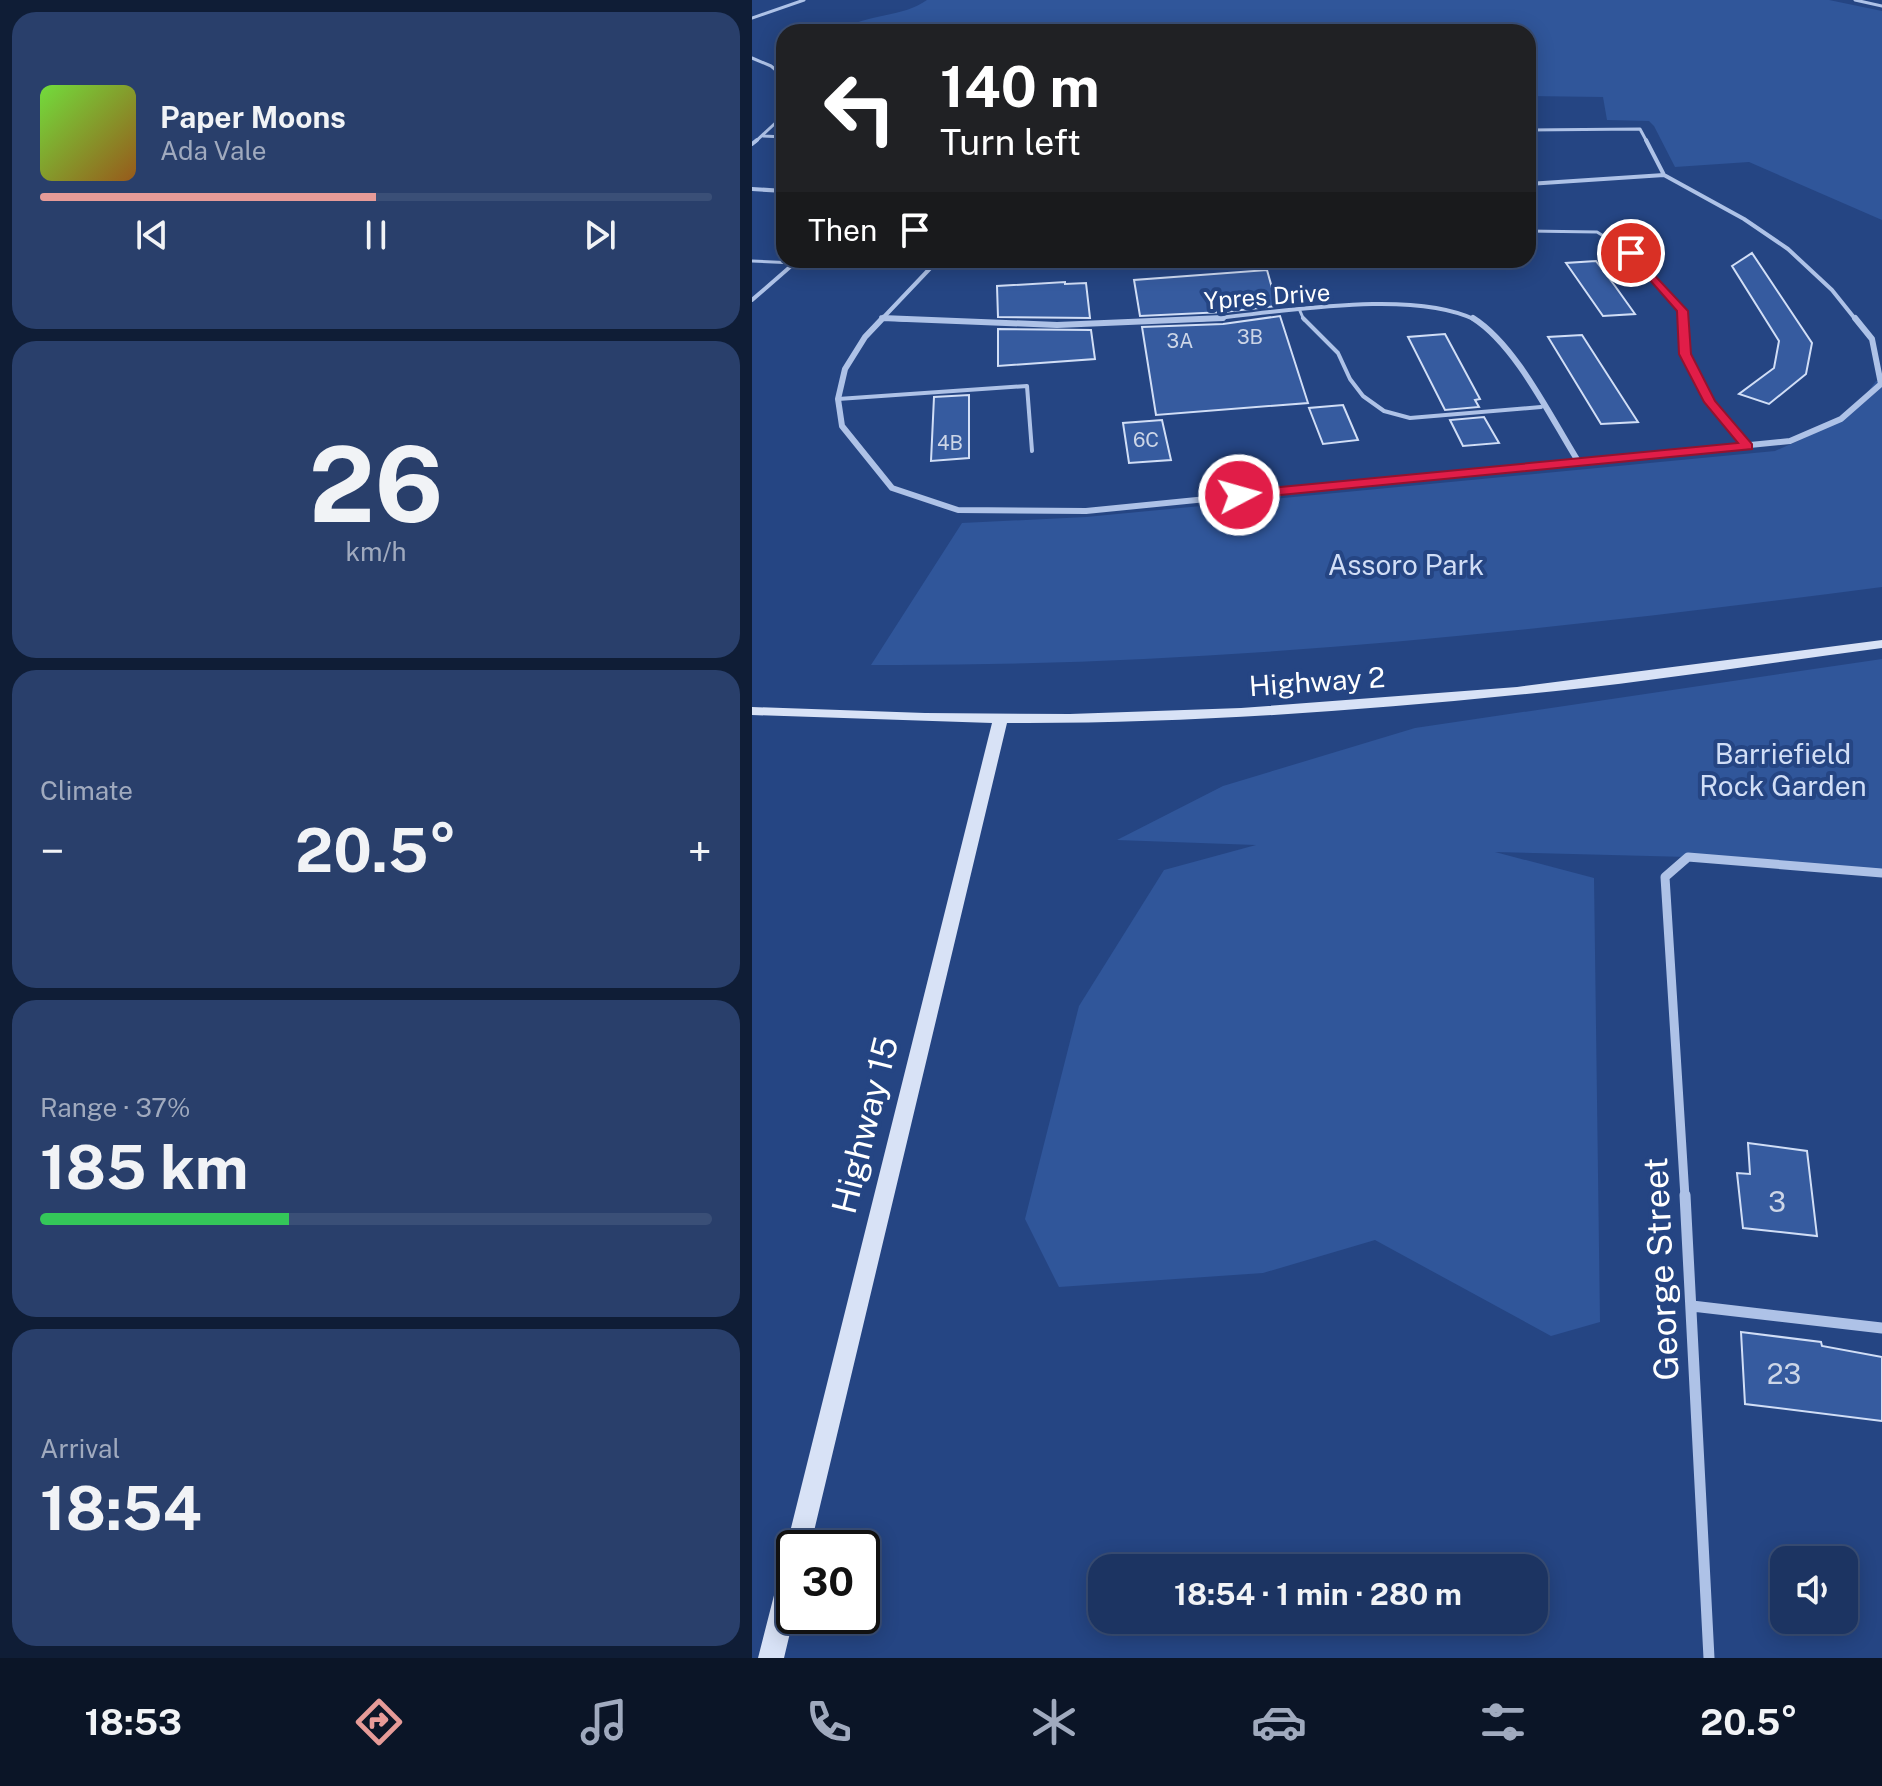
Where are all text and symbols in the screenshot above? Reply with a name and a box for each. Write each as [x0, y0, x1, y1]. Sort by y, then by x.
text: 140 m [940, 54, 1100, 120]
icon: left [808, 56, 912, 160]
text: Paper Moons [160, 99, 346, 135]
text: Turn left [940, 121, 1081, 163]
text: Ada Vale [160, 135, 266, 166]
icon: arrive [893, 208, 937, 252]
text: Then [808, 212, 877, 248]
icon: previous [130, 213, 174, 257]
icon: pause [354, 213, 398, 257]
icon: next [578, 213, 622, 257]
pin [1597, 219, 1665, 287]
icon: arrive [1609, 231, 1653, 275]
street label: Ypres Drive [1203, 278, 1331, 314]
house number: 3B [1237, 325, 1263, 349]
house number: 3A [1167, 329, 1193, 353]
text: 26 [309, 423, 443, 545]
house number: 6C [1133, 428, 1159, 452]
house number: 4B [937, 431, 963, 455]
position arrow [1197, 453, 1281, 537]
text: km/h [345, 536, 407, 567]
park label: Assoro Park [1328, 548, 1484, 581]
street label: Highway 2 [1248, 660, 1386, 702]
park label: Barriefield Rock Garden [1699, 737, 1867, 802]
text: Climate [40, 775, 133, 806]
text: 20.5° [295, 815, 457, 886]
text: − [40, 825, 64, 877]
text: + [688, 825, 712, 877]
street label: Highway 15 [824, 1032, 906, 1218]
text: Range · 37% [40, 1092, 190, 1123]
text: 185 km [40, 1132, 248, 1203]
street label: George Street [1635, 1156, 1687, 1382]
house number: 3 [1768, 1185, 1786, 1218]
house number: 23 [1767, 1357, 1801, 1390]
text: Arrival [40, 1433, 120, 1464]
text: 18:54 [40, 1473, 202, 1544]
speed limit sign: 30 [776, 1530, 880, 1634]
map controls [1770, 1546, 1858, 1634]
button: sound [1770, 1546, 1858, 1634]
text: 18:54 · 1 min · 280 m [1174, 1576, 1462, 1612]
icon: directions [351, 1694, 407, 1750]
icon: music [576, 1694, 632, 1750]
icon: phone [801, 1694, 857, 1750]
icon: climate [1026, 1694, 1082, 1750]
icon: car [1251, 1694, 1307, 1750]
icon: filters [1475, 1694, 1531, 1750]
text: 18:53 [84, 1701, 182, 1743]
text: 20.5° [1700, 1701, 1797, 1743]

